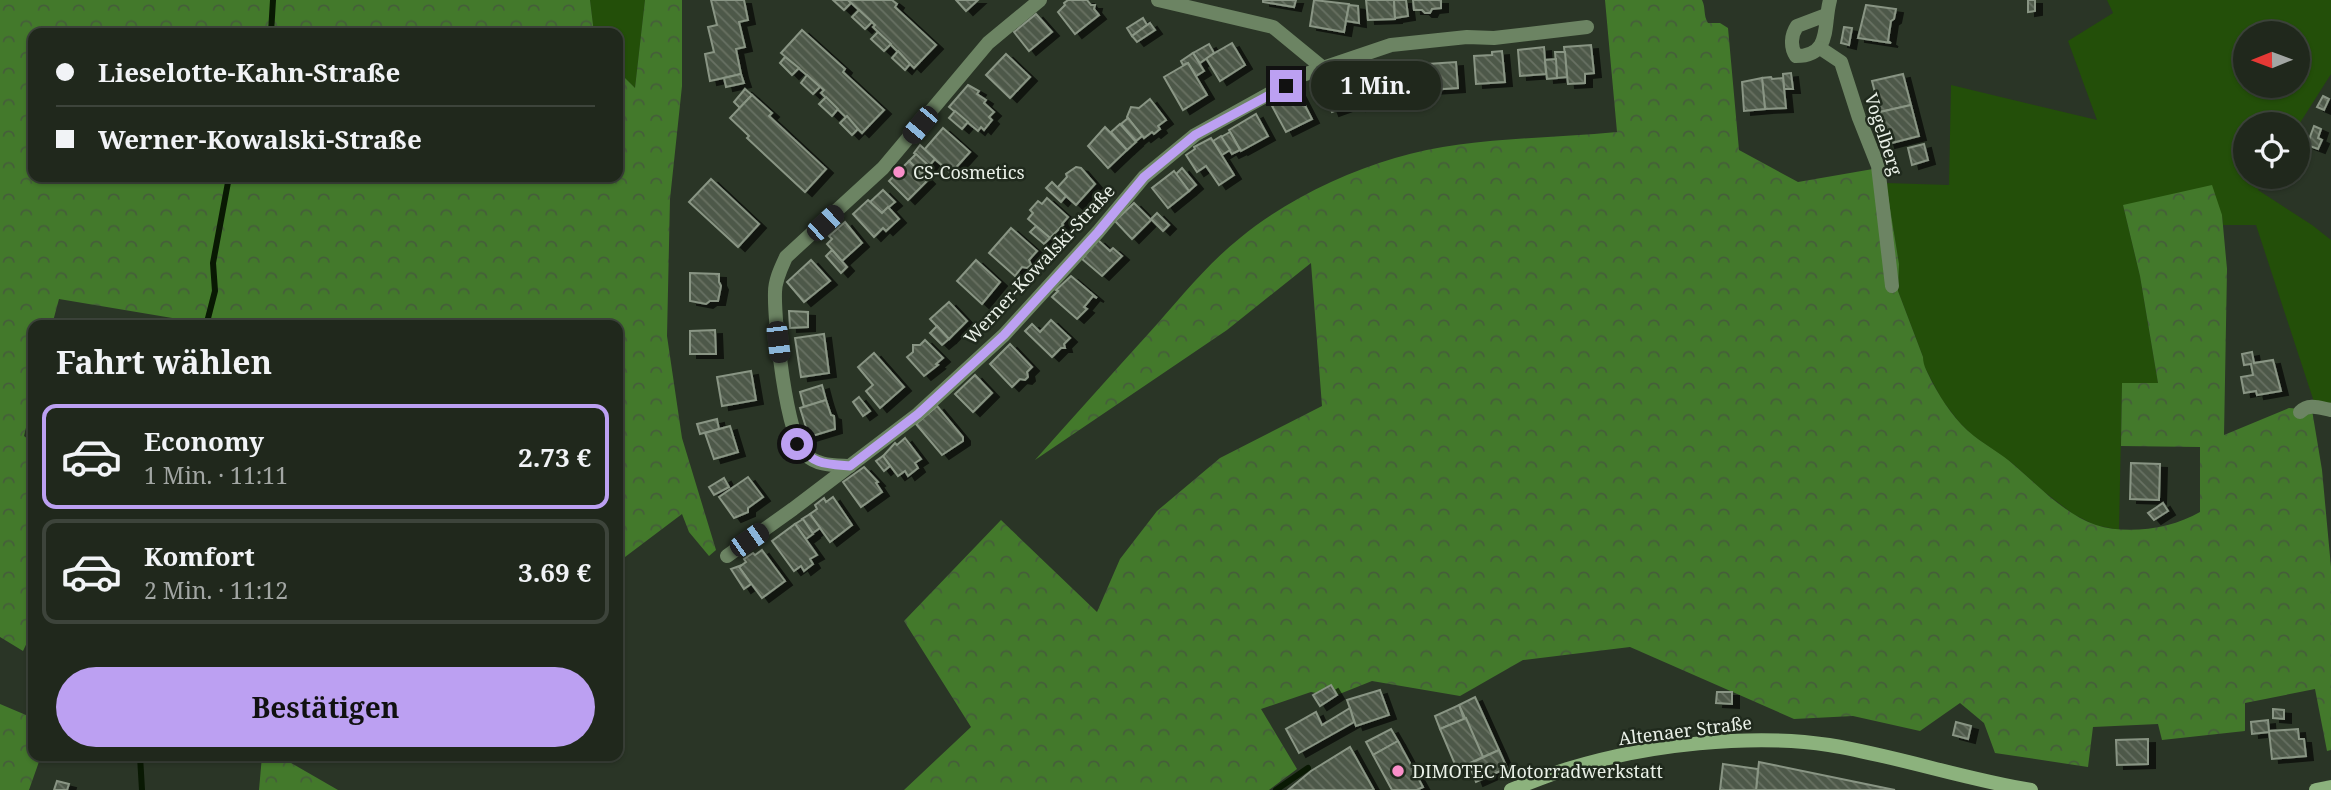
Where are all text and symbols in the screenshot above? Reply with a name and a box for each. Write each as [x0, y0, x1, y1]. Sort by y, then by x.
north arrow [2233, 21, 2310, 98]
map controls [2233, 21, 2310, 189]
text: Lieselotte-Kahn-Straße [98, 54, 400, 90]
callout: 1 Min. [1310, 62, 1440, 110]
text: 1 Min. [1340, 69, 1412, 101]
route end [1270, 70, 1302, 102]
street label: Vogelberg [1859, 90, 1909, 179]
car [899, 102, 942, 148]
button: locate [2233, 112, 2310, 189]
text: Werner-Kowalski-Straße [98, 121, 422, 157]
place label: CS-Cosmetics [913, 160, 1025, 184]
marker: CS-Cosmetics [891, 164, 907, 180]
street label: Werner-Kowalski-Straße [958, 179, 1120, 349]
car [803, 201, 848, 245]
car [766, 320, 791, 364]
text: Fahrt wählen [56, 340, 272, 383]
text: Economy [144, 423, 264, 459]
icon: car [60, 425, 123, 488]
route start [781, 428, 813, 460]
text: 2.73 € [518, 439, 591, 475]
text: 1 Min. · 11:11 [144, 459, 288, 491]
car [726, 519, 773, 561]
text: Komfort [144, 538, 255, 574]
icon: car [60, 540, 123, 603]
text: 3.69 € [518, 554, 591, 590]
text: 2 Min. · 11:12 [144, 574, 288, 606]
button: Bestätigen [56, 667, 595, 747]
street label: Altenaer Straße [1617, 710, 1753, 750]
place label: DIMOTEC Motorradwerkstatt [1412, 759, 1663, 783]
marker: DIMOTEC Motorradwerkstatt [1390, 763, 1406, 779]

